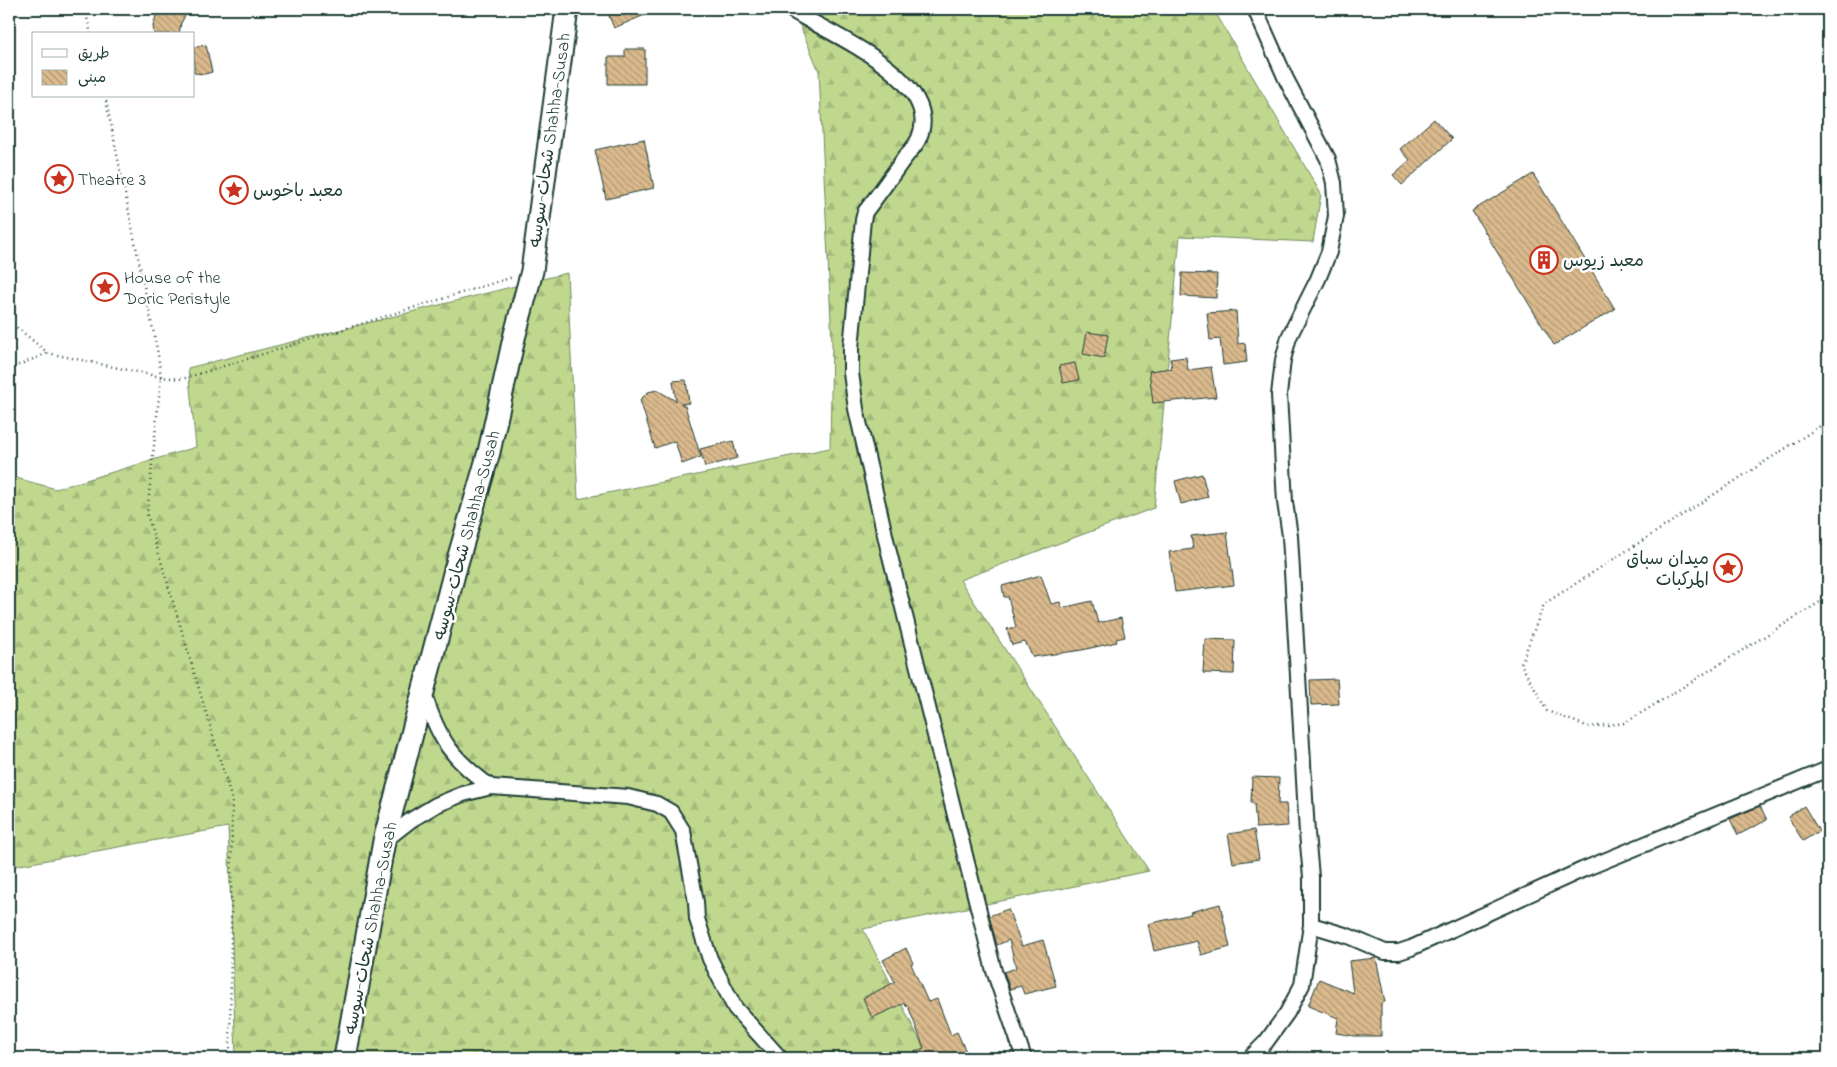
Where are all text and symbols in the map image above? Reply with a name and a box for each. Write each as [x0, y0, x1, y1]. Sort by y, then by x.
street label: شحات-سوسه Shahha-Susah [523, 31, 579, 249]
legend [32, 32, 195, 98]
text: طريق [78, 43, 110, 65]
text: مبنى [78, 67, 106, 89]
place icon: Theatre 3 [44, 164, 74, 194]
place label: Theatre 3 [78, 168, 146, 194]
place icon: معبد باخوس [219, 175, 249, 205]
place label: معبد باخوس [253, 179, 343, 205]
building icon: معبد زيوس [1529, 245, 1559, 275]
place label: معبد زيوس [1563, 249, 1644, 275]
place label: House of the Doric Peristyle [123, 266, 231, 313]
place icon: House of the Doric Peristyle [90, 272, 120, 302]
street label: شحات-سوسه Shahha-Susah [427, 428, 508, 643]
place label: ميدان سباق المركبات [1626, 547, 1709, 594]
place icon: ميدان سباق المركبات [1713, 553, 1743, 583]
street label: شحات-سوسه Shahha-Susah [339, 820, 405, 1037]

